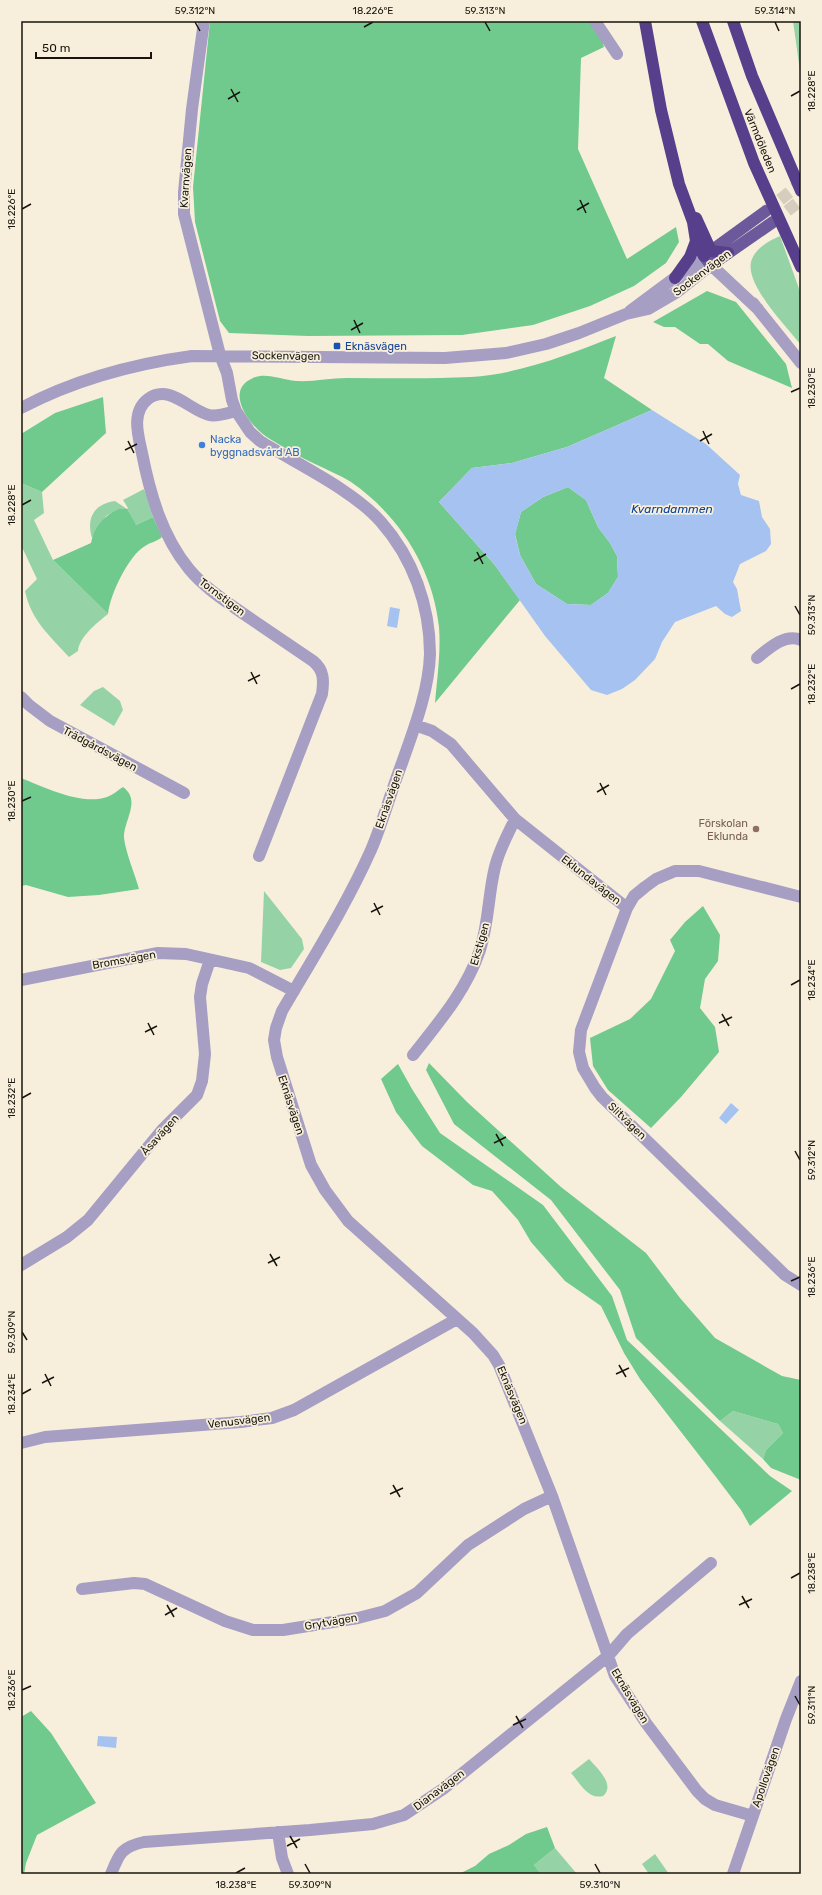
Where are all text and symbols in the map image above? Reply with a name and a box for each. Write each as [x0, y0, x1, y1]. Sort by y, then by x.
text: 59.312°N [175, 5, 215, 17]
text: 18.226°E [353, 5, 393, 17]
text: 59.313°N [465, 5, 505, 17]
text: 59.314°N [755, 5, 795, 17]
scale bar [36, 34, 151, 60]
text: 50 m [42, 41, 70, 55]
text: 18.228°E [806, 70, 818, 112]
street label: Värmdöleden [741, 107, 779, 175]
street label: Kvarnvägen [177, 148, 195, 208]
text: 18.226°E [6, 189, 18, 229]
street label: Sockenvägen [671, 247, 733, 299]
place label: Eknäsvägen [345, 340, 407, 353]
marker: Eknäsvägen [332, 341, 342, 351]
street label: Sockenvägen [252, 349, 320, 363]
text: 18.230°E [806, 367, 818, 409]
place label: Nacka byggnadsvård AB [210, 433, 300, 459]
marker: Nacka byggnadsvård AB [197, 440, 207, 450]
text: 18.228°E [6, 484, 18, 526]
water label: Kvarndammen [631, 502, 713, 516]
street label: Tornstigen [196, 575, 248, 619]
text: 59.313°N [806, 595, 818, 635]
text: 18.232°E [806, 664, 818, 704]
street label: Trädgårdsvägen [61, 724, 139, 774]
street label: Eknäsvägen [373, 768, 405, 830]
text: 18.230°E [6, 780, 18, 822]
place label: Förskolan Eklunda [698, 817, 748, 843]
marker: Förskolan Eklunda [751, 824, 761, 834]
street label: Eklundavägen [559, 853, 623, 907]
street label: Ekstigen [468, 921, 492, 967]
street label: Bromsvägen [91, 948, 157, 972]
text: 18.234°E [806, 959, 818, 1001]
street label: Eknäsvägen [275, 1074, 307, 1136]
text: 18.232°E [6, 1078, 18, 1118]
street label: Slitvägen [605, 1100, 649, 1142]
street label: Åsavägen [138, 1112, 182, 1158]
text: 59.312°N [806, 1140, 818, 1180]
text: 18.236°E [806, 1257, 818, 1297]
text: 59.309°N [6, 1311, 18, 1353]
street label: Eknäsvägen [494, 1364, 530, 1426]
text: 18.234°E [6, 1373, 18, 1415]
street label: Venusvägen [207, 1411, 271, 1431]
text: 18.238°E [806, 1552, 818, 1594]
street label: Grytvägen [304, 1611, 358, 1633]
street label: Eknäsvägen [609, 1666, 651, 1726]
text: 18.236°E [6, 1670, 18, 1710]
text: 59.311°N [806, 1685, 818, 1724]
street label: Apollovägen [750, 1745, 782, 1809]
street label: Dianavägen [411, 1767, 467, 1813]
text: 18.238°E [215, 1879, 257, 1891]
text: 59.309°N [289, 1879, 331, 1891]
text: 59.310°N [579, 1879, 621, 1891]

